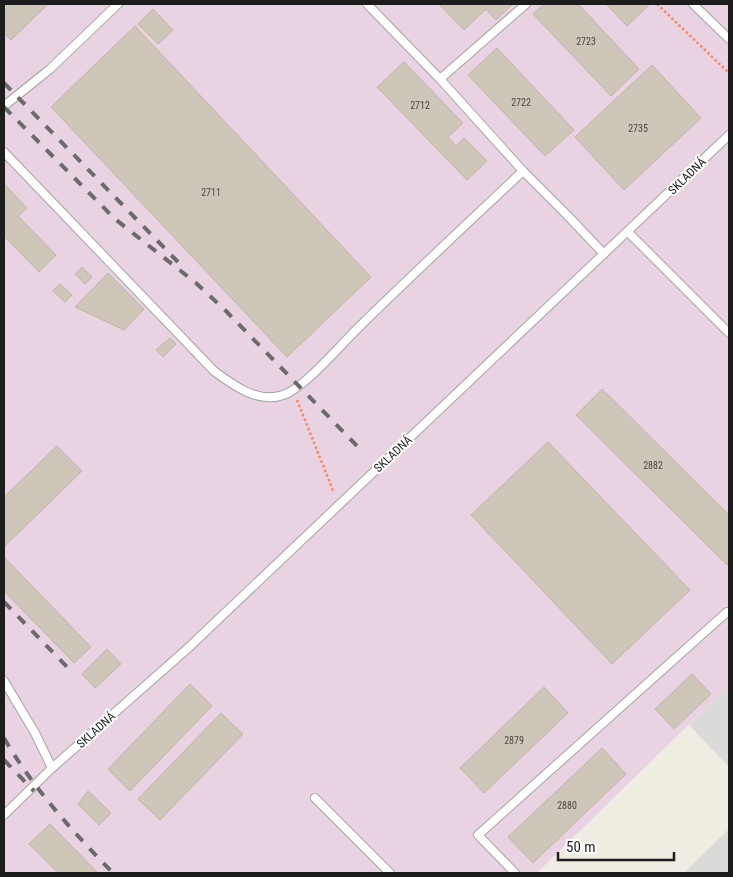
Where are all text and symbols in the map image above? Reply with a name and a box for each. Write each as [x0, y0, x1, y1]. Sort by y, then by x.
house number: 2723 [576, 36, 596, 47]
house number: 2722 [511, 97, 531, 108]
house number: 2712 [410, 100, 430, 111]
house number: 2735 [628, 123, 648, 134]
street label: SKLADNÁ [665, 154, 709, 197]
house number: 2711 [201, 187, 221, 198]
street label: SKLADNÁ [370, 432, 415, 475]
house number: 2882 [643, 460, 663, 471]
street label: SKLADNÁ [73, 708, 118, 751]
house number: 2879 [504, 735, 524, 746]
house number: 2880 [557, 800, 577, 811]
scale bar [558, 830, 674, 862]
text: 50 m [566, 838, 596, 856]

